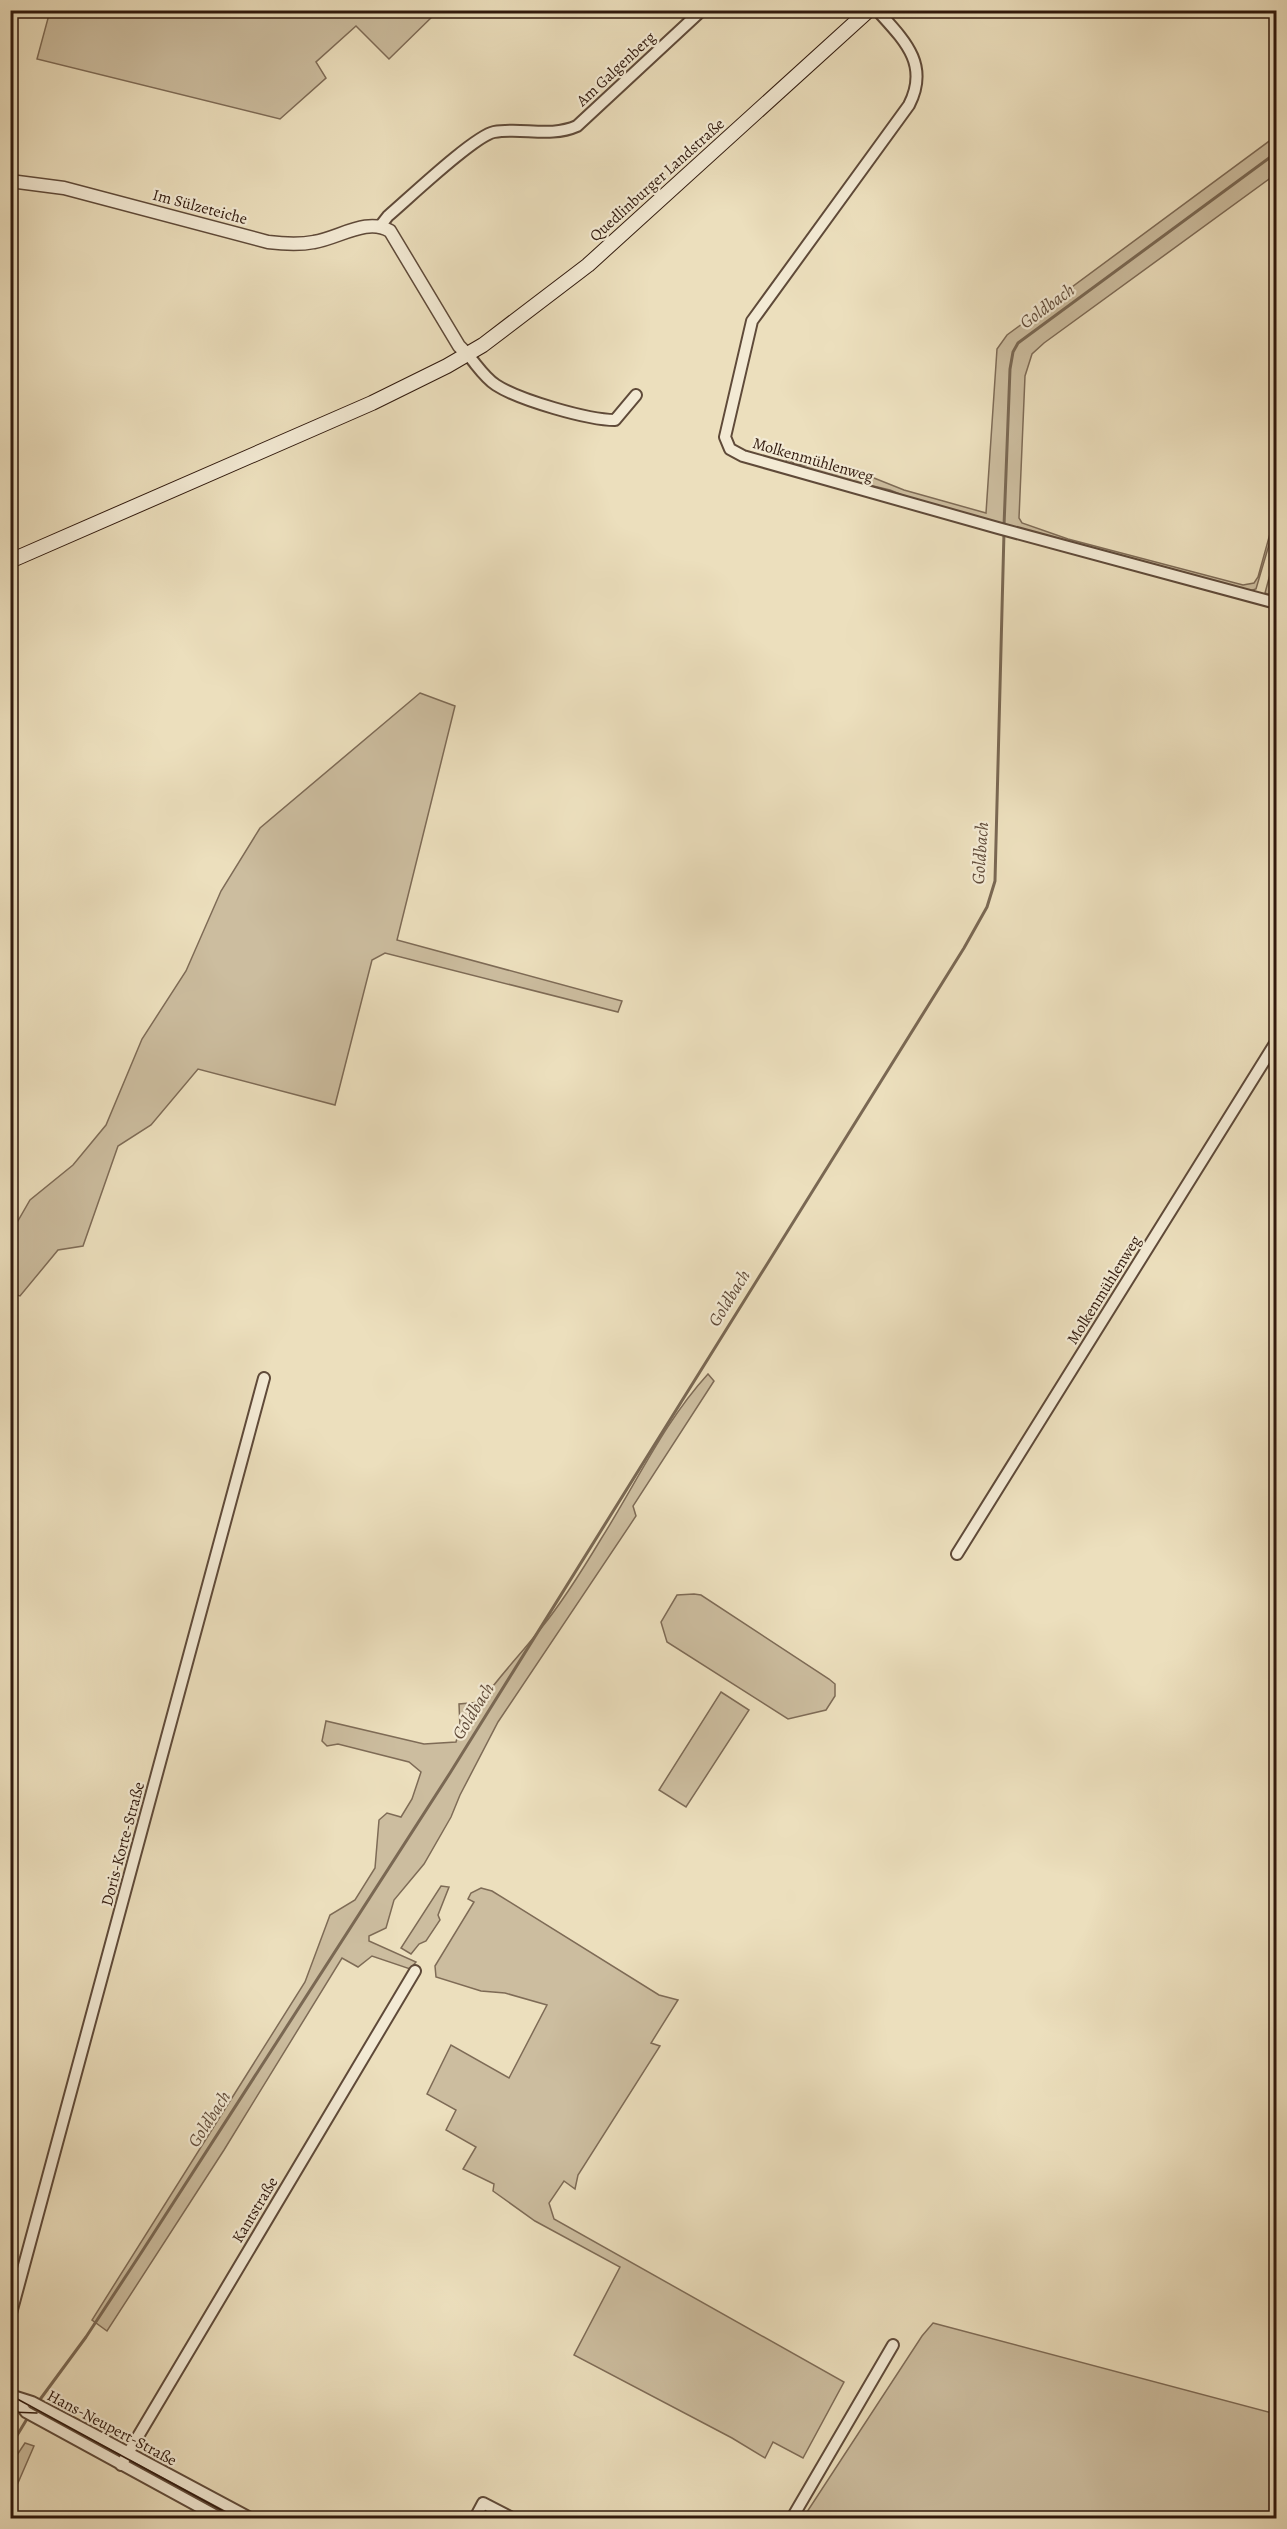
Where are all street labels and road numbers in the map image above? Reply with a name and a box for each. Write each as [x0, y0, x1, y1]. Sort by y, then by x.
street label: Am Galgenberg [571, 27, 660, 112]
street label: Quedlinburger Landstraße [585, 113, 729, 247]
street label: Im Sülzeteiche [150, 184, 250, 230]
street label: Molkenmühlenweg [750, 432, 876, 488]
street label: Molkenmühlenweg [1062, 1231, 1146, 1349]
street label: Doris-Korte-Straße [96, 1779, 150, 1909]
street label: Kantstraße [227, 2173, 283, 2247]
street label: Hans-Neupert-Straße [43, 2385, 181, 2471]

